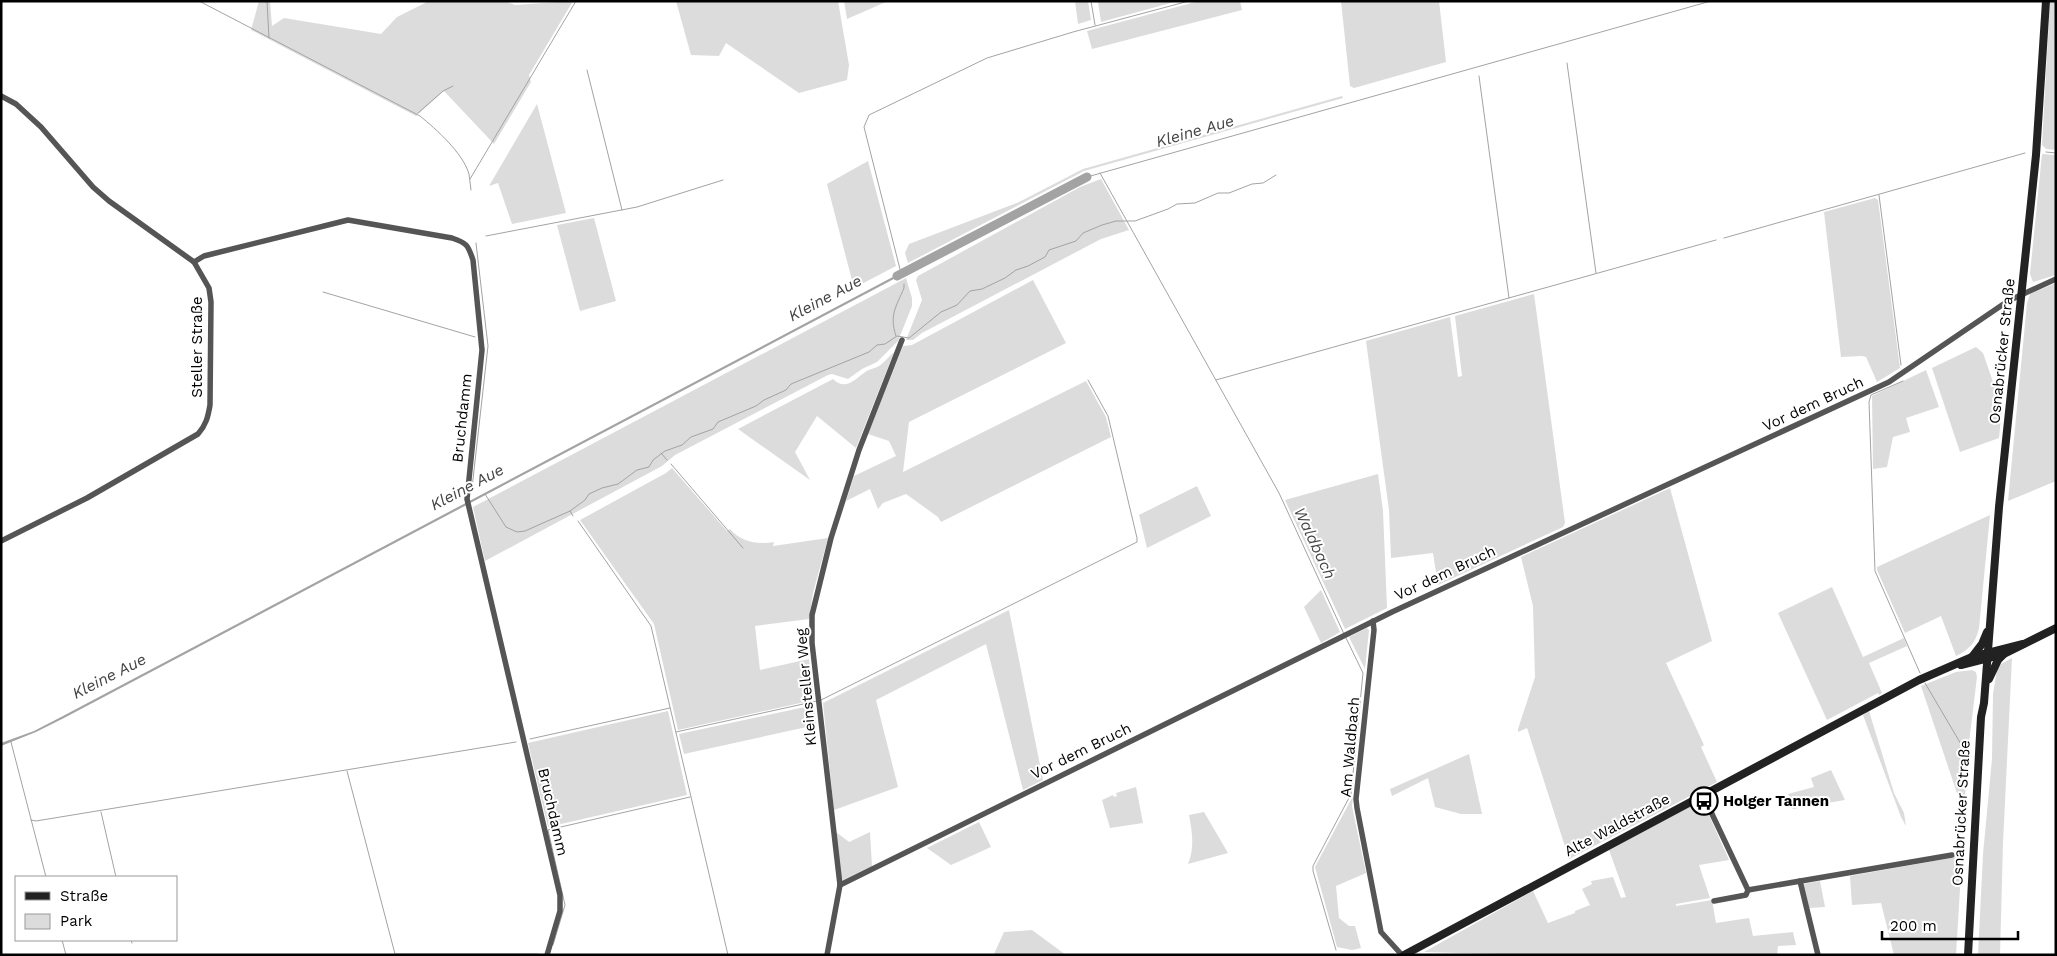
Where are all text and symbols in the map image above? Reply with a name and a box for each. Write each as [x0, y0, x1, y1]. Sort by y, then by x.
water label: Kleine Aue [1154, 111, 1236, 151]
water label: Kleine Aue [785, 271, 865, 325]
street label: Osnabrücker Straße [1985, 277, 2019, 425]
street label: Steller Straße [188, 296, 206, 398]
street label: Bruchdamm [448, 373, 476, 463]
street label: Vor dem Bruch [1760, 373, 1866, 435]
water label: Kleine Aue [427, 460, 507, 514]
water label: Waldbach [1290, 504, 1340, 582]
street label: Vor dem Bruch [1392, 542, 1498, 604]
street label: Kleinsteller Weg [792, 627, 820, 747]
water label: Kleine Aue [69, 649, 149, 703]
street label: Am Waldbach [1337, 696, 1363, 798]
street label: Vor dem Bruch [1028, 719, 1134, 783]
street label: Osnabrücker Straße [1948, 740, 1974, 886]
street label: Bruchdamm [534, 766, 572, 858]
bus stop icon: Holger Tannen [1689, 786, 1719, 816]
street label: Alte Waldstraße [1561, 790, 1673, 860]
place label: Holger Tannen [1723, 792, 1829, 810]
legend [15, 876, 178, 941]
text: Straße [60, 887, 108, 905]
scale bar [1882, 908, 2018, 940]
text: Park [60, 912, 93, 930]
text: 200 m [1890, 917, 1937, 935]

